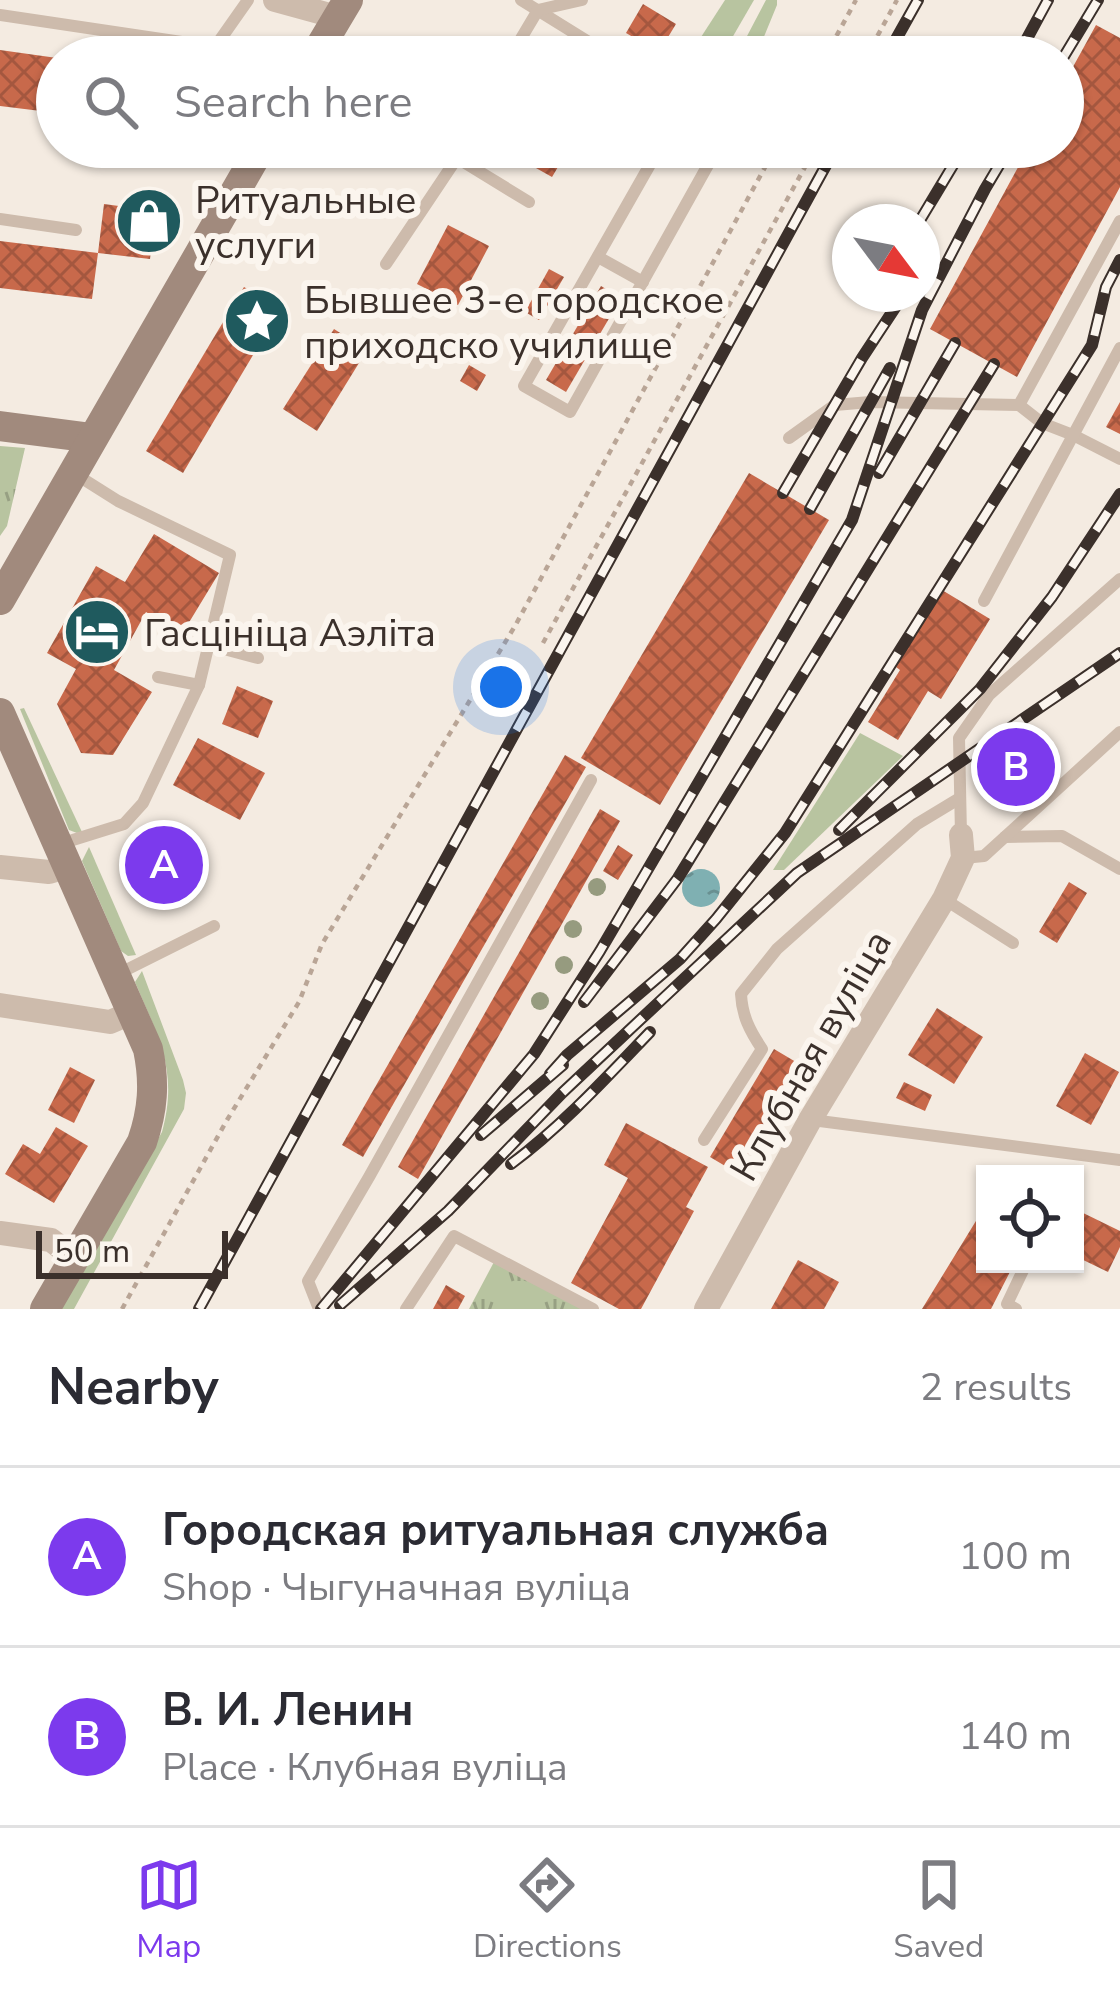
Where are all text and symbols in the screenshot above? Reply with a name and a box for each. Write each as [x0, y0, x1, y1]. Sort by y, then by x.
search box [36, 36, 1084, 168]
icon: search [78, 69, 144, 135]
text: Search here [174, 72, 413, 133]
place label: Ритуальные услуги [195, 174, 416, 272]
shop icon: Ритуальные услуги [114, 186, 184, 256]
north arrow [832, 204, 940, 312]
place label: Бывшее 3-е городское приходско училище [304, 274, 724, 372]
place icon: Бывшее 3-е городское приходско училище [222, 286, 292, 356]
hotel icon: Гасцініца Аэліта [62, 597, 132, 667]
place label: Гасцініца Аэліта [144, 607, 436, 660]
your location [471, 657, 531, 717]
pin: B [977, 722, 1055, 812]
pin: A [125, 820, 203, 910]
street label: Клубная вуліца [718, 921, 905, 1191]
map controls [976, 1165, 1084, 1273]
button: locate [976, 1165, 1084, 1273]
scale bar [36, 1225, 228, 1278]
text: 50 m [54, 1229, 130, 1274]
text: Nearby [48, 1352, 219, 1422]
text: 2 results [920, 1361, 1072, 1414]
text: Городская ритуальная служба [162, 1500, 829, 1561]
text: A [72, 1530, 102, 1583]
text: 100 m [958, 1530, 1072, 1583]
text: Shop · Чыгуначная вуліца [162, 1561, 631, 1614]
text: В. И. Ленин [162, 1680, 414, 1741]
text: B [74, 1710, 100, 1763]
text: 140 m [958, 1710, 1072, 1763]
text: Place · Клубная вуліца [162, 1741, 568, 1794]
tab: Map [136, 1852, 202, 1969]
tab: Directions [473, 1852, 622, 1969]
tab: Saved [893, 1852, 984, 1969]

